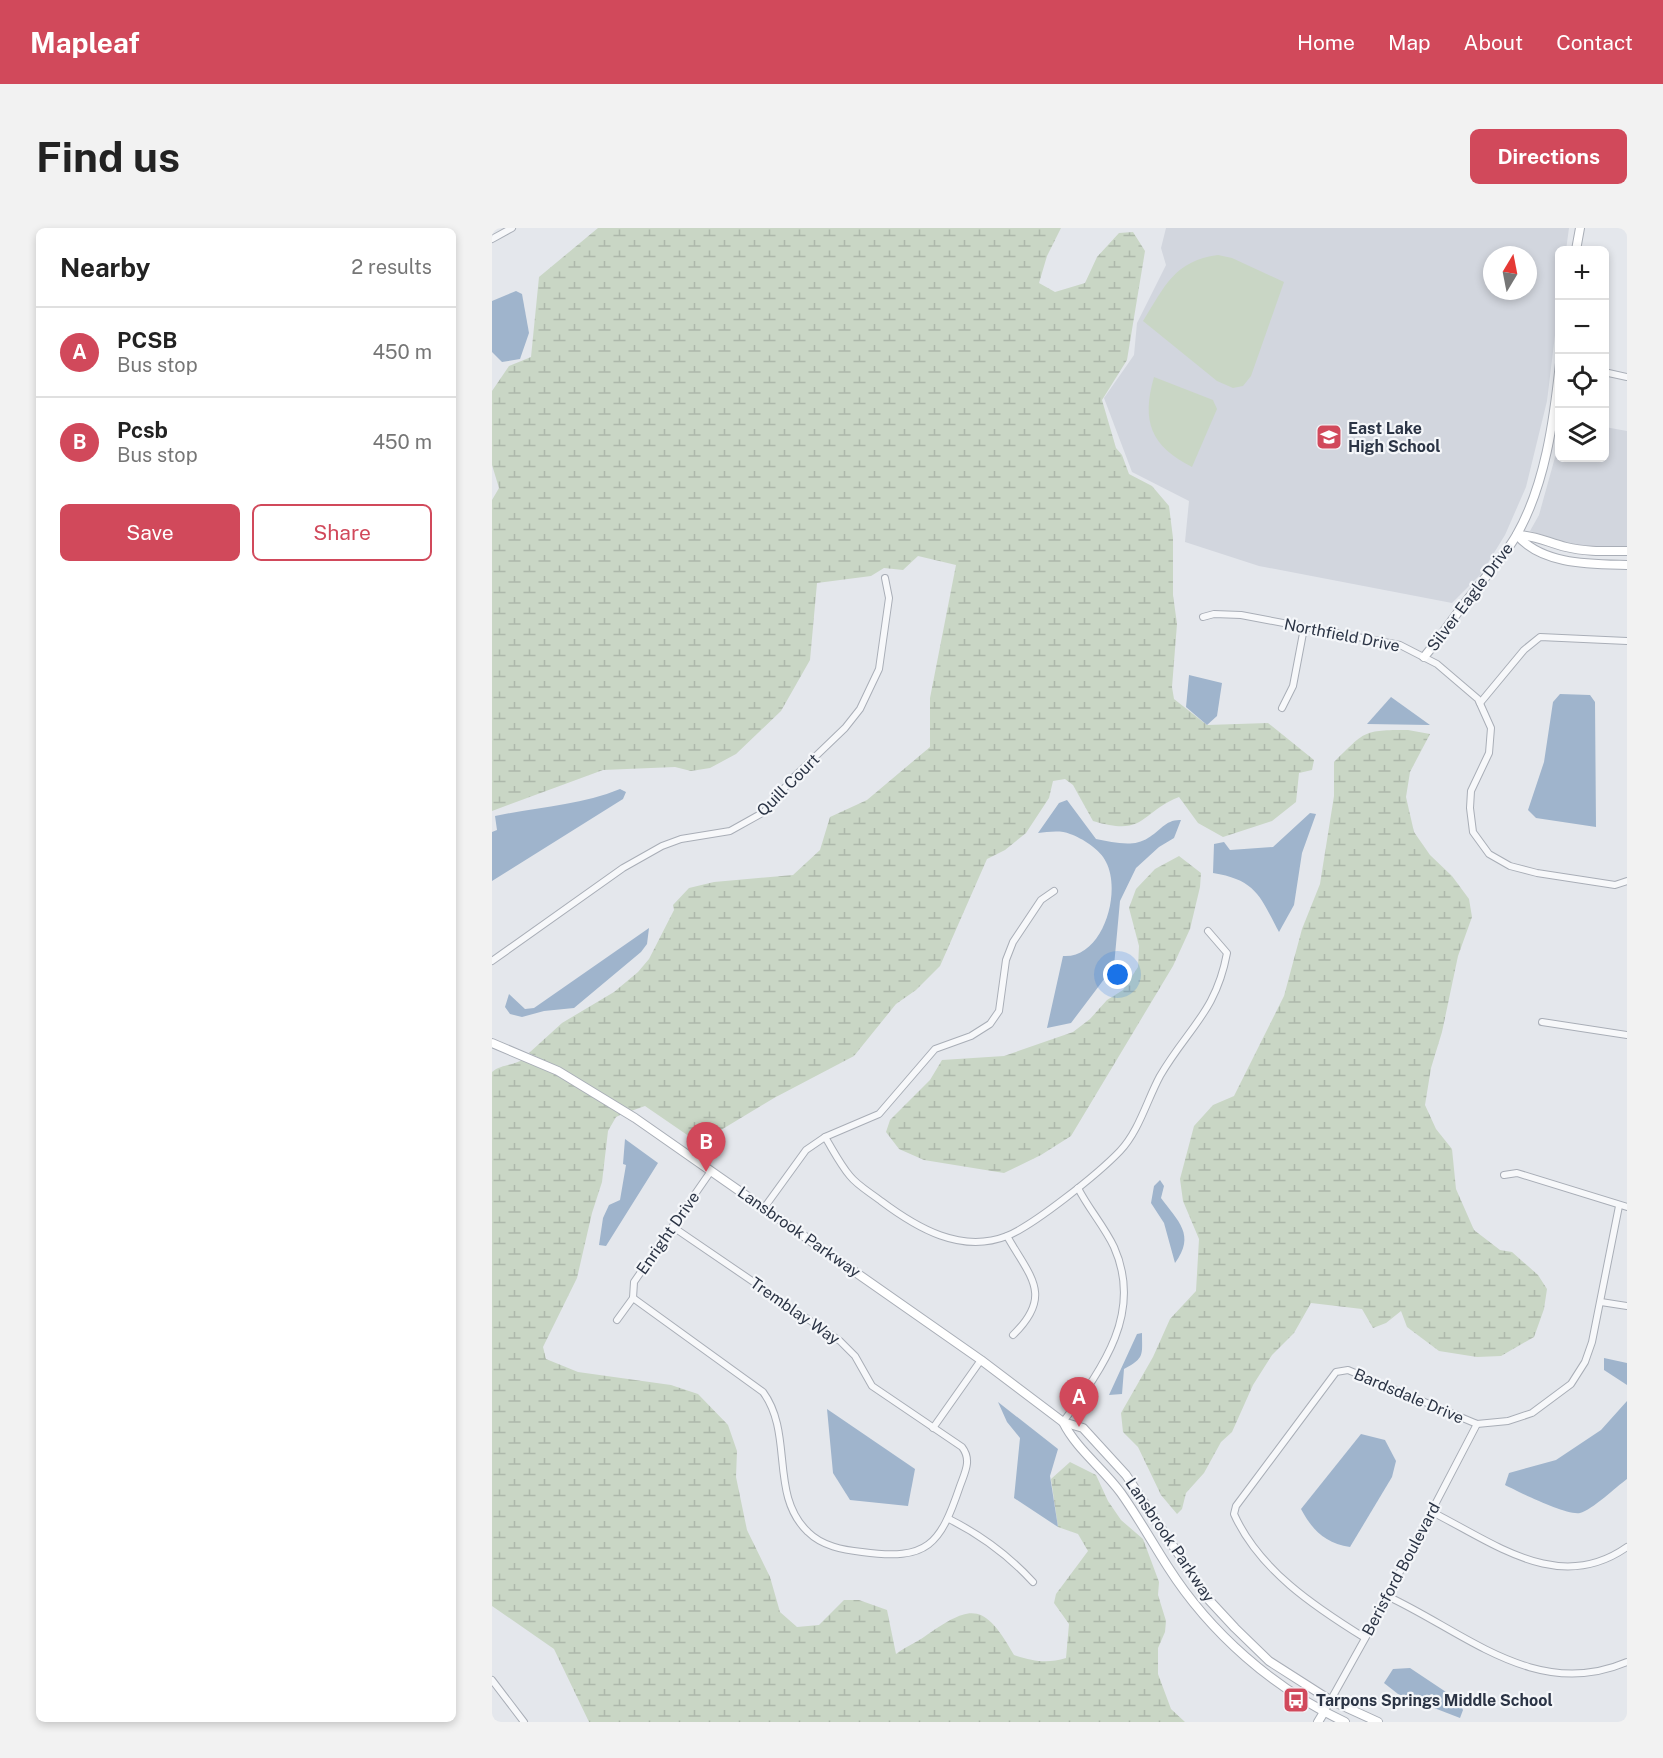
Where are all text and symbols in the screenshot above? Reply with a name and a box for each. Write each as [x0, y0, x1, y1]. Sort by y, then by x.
text: Mapleaf [30, 26, 140, 59]
text: Home [1297, 30, 1355, 55]
text: Map [1388, 30, 1431, 55]
text: About [1464, 30, 1523, 55]
text: Contact [1556, 30, 1633, 55]
button: Directions [1470, 129, 1627, 184]
text: Find us [36, 132, 180, 181]
north arrow [1483, 246, 1537, 300]
map controls [1555, 246, 1609, 462]
button: + [1555, 246, 1609, 300]
text: Nearby [60, 252, 150, 283]
text: 2 results [351, 255, 432, 279]
button: − [1555, 300, 1609, 354]
text: PCSB [117, 327, 177, 353]
text: A [72, 340, 87, 364]
text: 450 m [372, 340, 432, 364]
text: Bus stop [117, 353, 198, 377]
button: locate [1555, 354, 1609, 408]
button: layers [1555, 408, 1609, 462]
text: Pcsb [117, 417, 168, 443]
place label: East Lake High School [1348, 419, 1441, 456]
school or university icon: East Lake High School [1314, 422, 1344, 452]
text: B [73, 430, 86, 454]
text: 450 m [372, 430, 432, 454]
text: Bus stop [117, 443, 198, 467]
button: Save [60, 504, 240, 561]
button: Share [252, 504, 432, 561]
street label: Silver Eagle Drive [1423, 539, 1517, 655]
street label: Northfield Drive [1282, 614, 1402, 656]
street label: Quill Court [753, 750, 823, 820]
your location [1103, 960, 1132, 989]
pin: B [686, 1122, 726, 1172]
street label: Lansbrook Parkway [734, 1182, 864, 1282]
street label: Enright Drive [633, 1188, 703, 1278]
street label: Tremblay Way [747, 1273, 844, 1349]
street label: Bardsdale Drive [1351, 1364, 1467, 1428]
pin: A [1060, 1378, 1098, 1427]
street label: Lansbrook Parkway [1121, 1474, 1219, 1606]
street label: Berisford Boulevard [1358, 1499, 1444, 1639]
bus stop icon: Tarpons Springs Middle School [1281, 1685, 1311, 1715]
place label: Tarpons Springs Middle School [1316, 1691, 1553, 1710]

